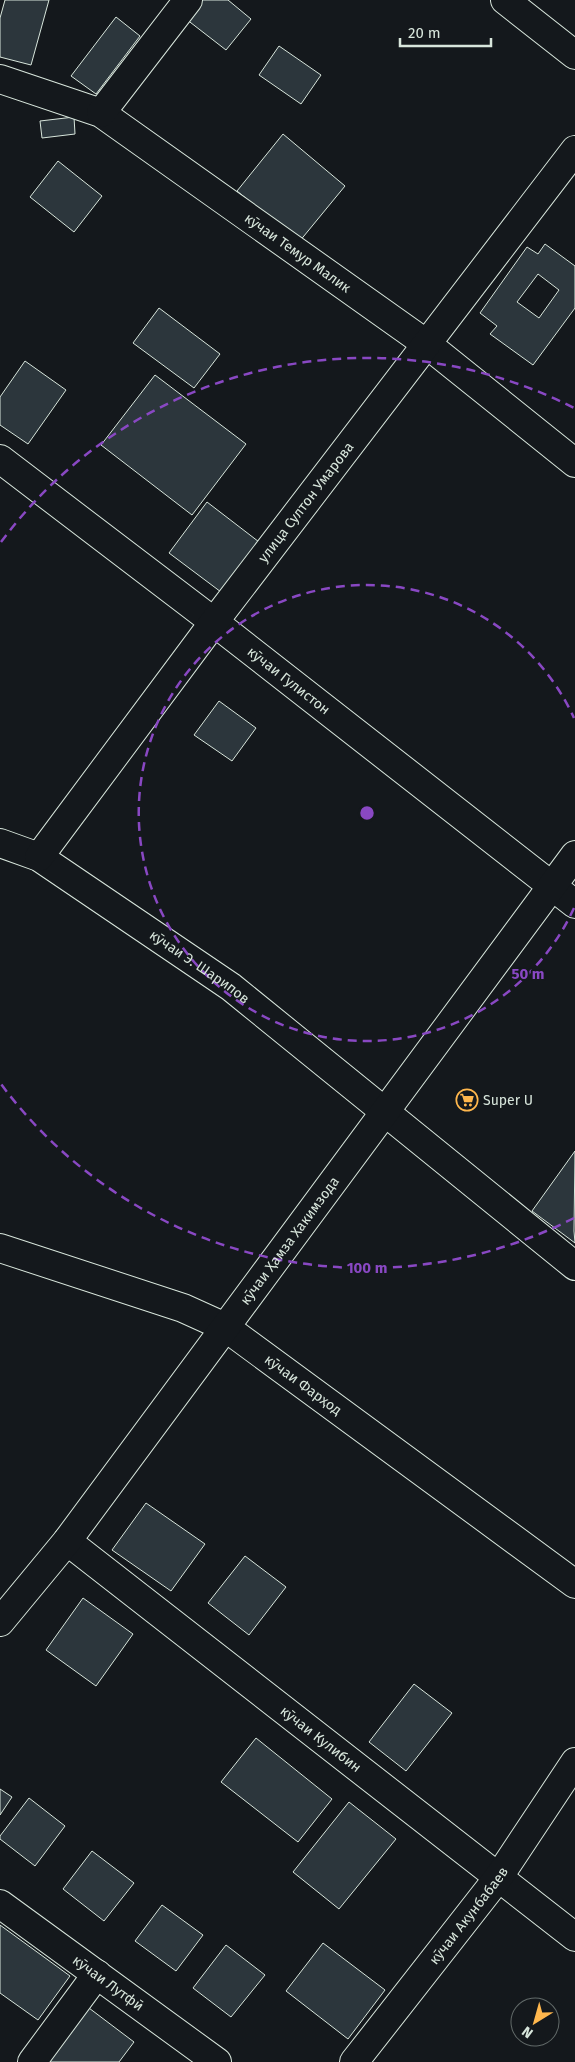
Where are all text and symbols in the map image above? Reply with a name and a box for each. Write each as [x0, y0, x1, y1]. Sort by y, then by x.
scale bar [400, 15, 491, 47]
text: 20 m [408, 24, 441, 42]
street label: кӯчаи Темур Малик [241, 209, 355, 297]
street label: улица Султон Умарова [254, 439, 357, 566]
street label: кӯчаи Гулистон [244, 643, 334, 718]
centre of rings [358, 804, 376, 822]
street label: кӯчаи Э. Шарипов [147, 926, 253, 1007]
text: 50 m [511, 965, 545, 983]
supermarket icon: Super U [455, 1088, 479, 1112]
place label: Super U [483, 1092, 533, 1109]
street label: кӯчаи Ҳамза Хакимзода [236, 1173, 343, 1308]
text: 100 m [347, 1259, 387, 1277]
street label: кӯчаи Фарҳод [262, 1351, 346, 1419]
street label: кӯчаи Кулибин [277, 1702, 365, 1776]
street label: кӯчаи Акунбабаев [425, 1863, 512, 1968]
street label: кӯчаи Лутфӣ [70, 1951, 147, 2014]
north arrow [510, 1997, 560, 2047]
text: N [519, 2022, 536, 2042]

